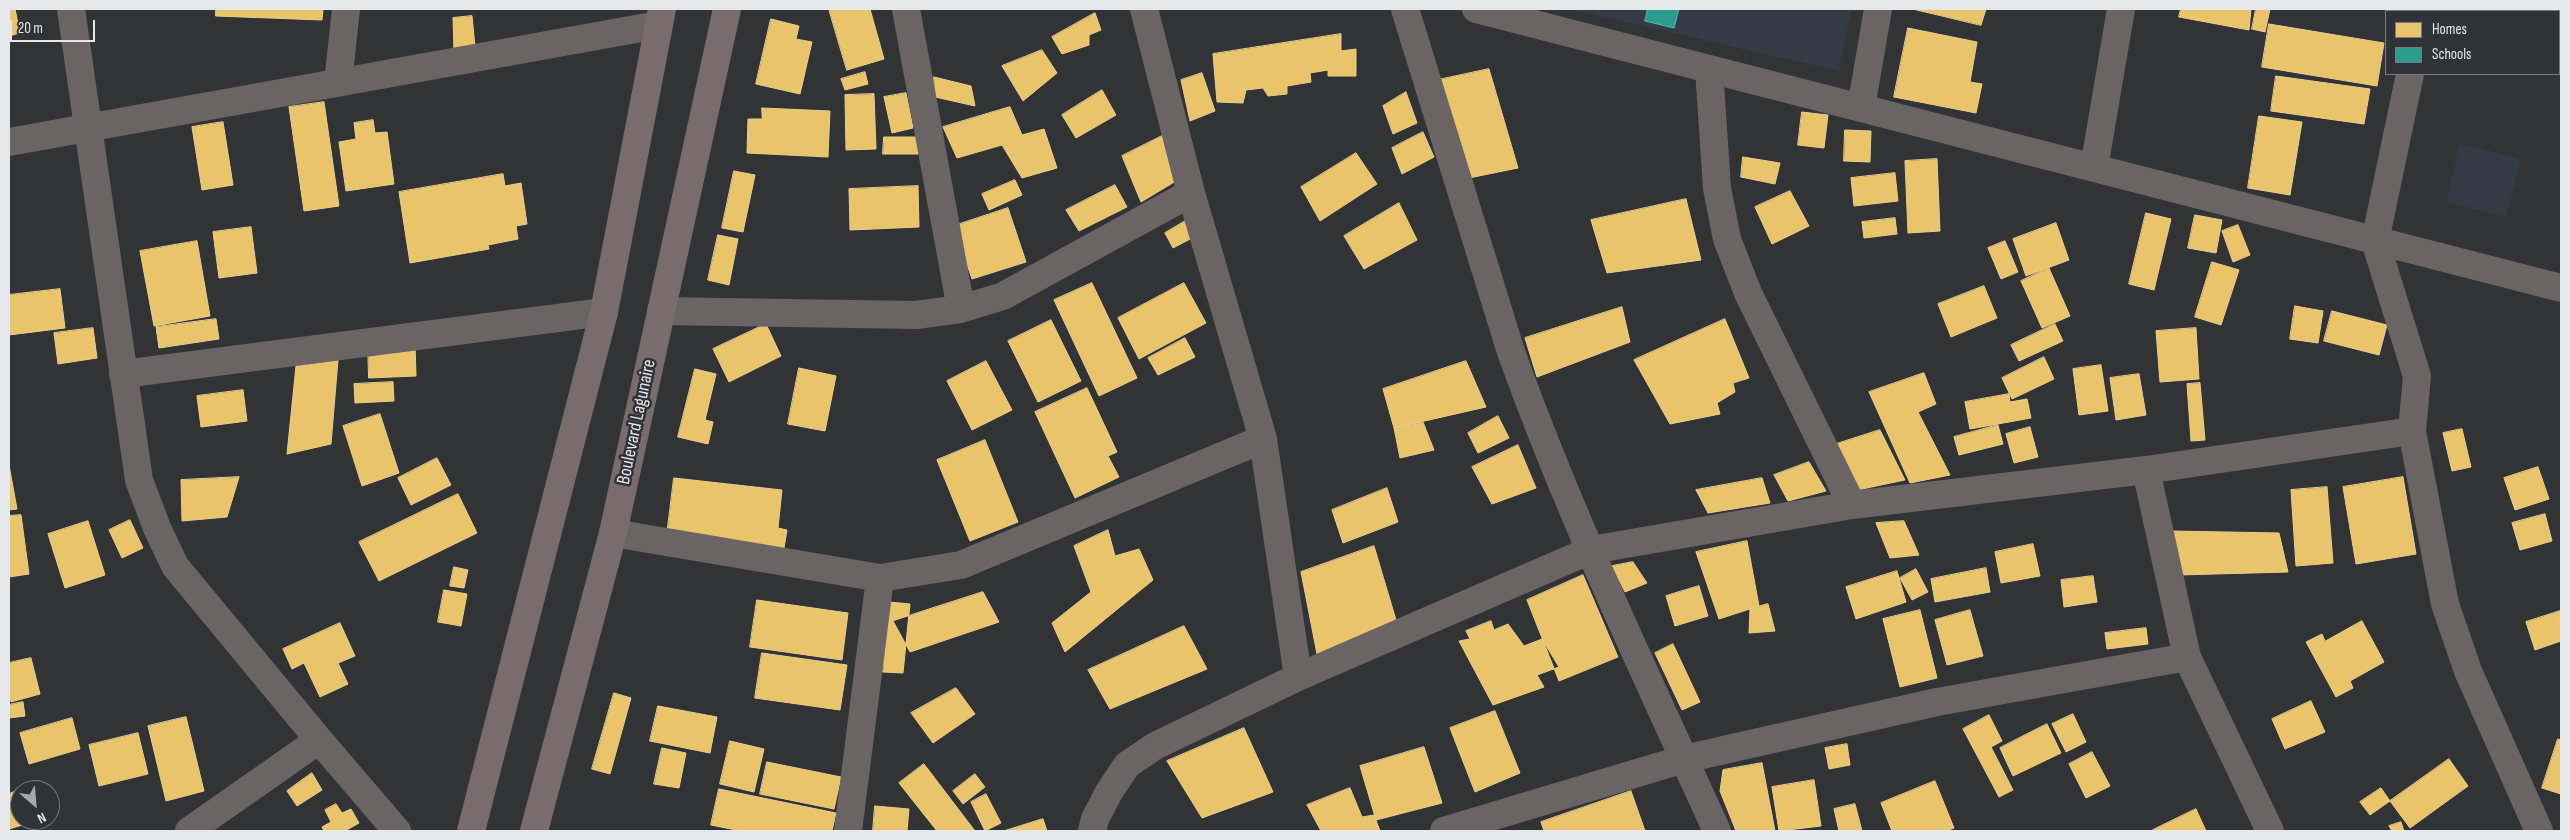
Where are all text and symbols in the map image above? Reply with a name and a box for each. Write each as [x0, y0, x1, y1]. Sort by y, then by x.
scale bar [12, 10, 98, 42]
legend [2385, 10, 2560, 75]
text: 20 m [18, 19, 43, 38]
text: Homes [2432, 20, 2467, 39]
text: Schools [2432, 45, 2471, 64]
street label: Boulevard Lagunaire [613, 357, 661, 487]
north arrow [10, 780, 60, 830]
text: N [34, 809, 49, 827]

